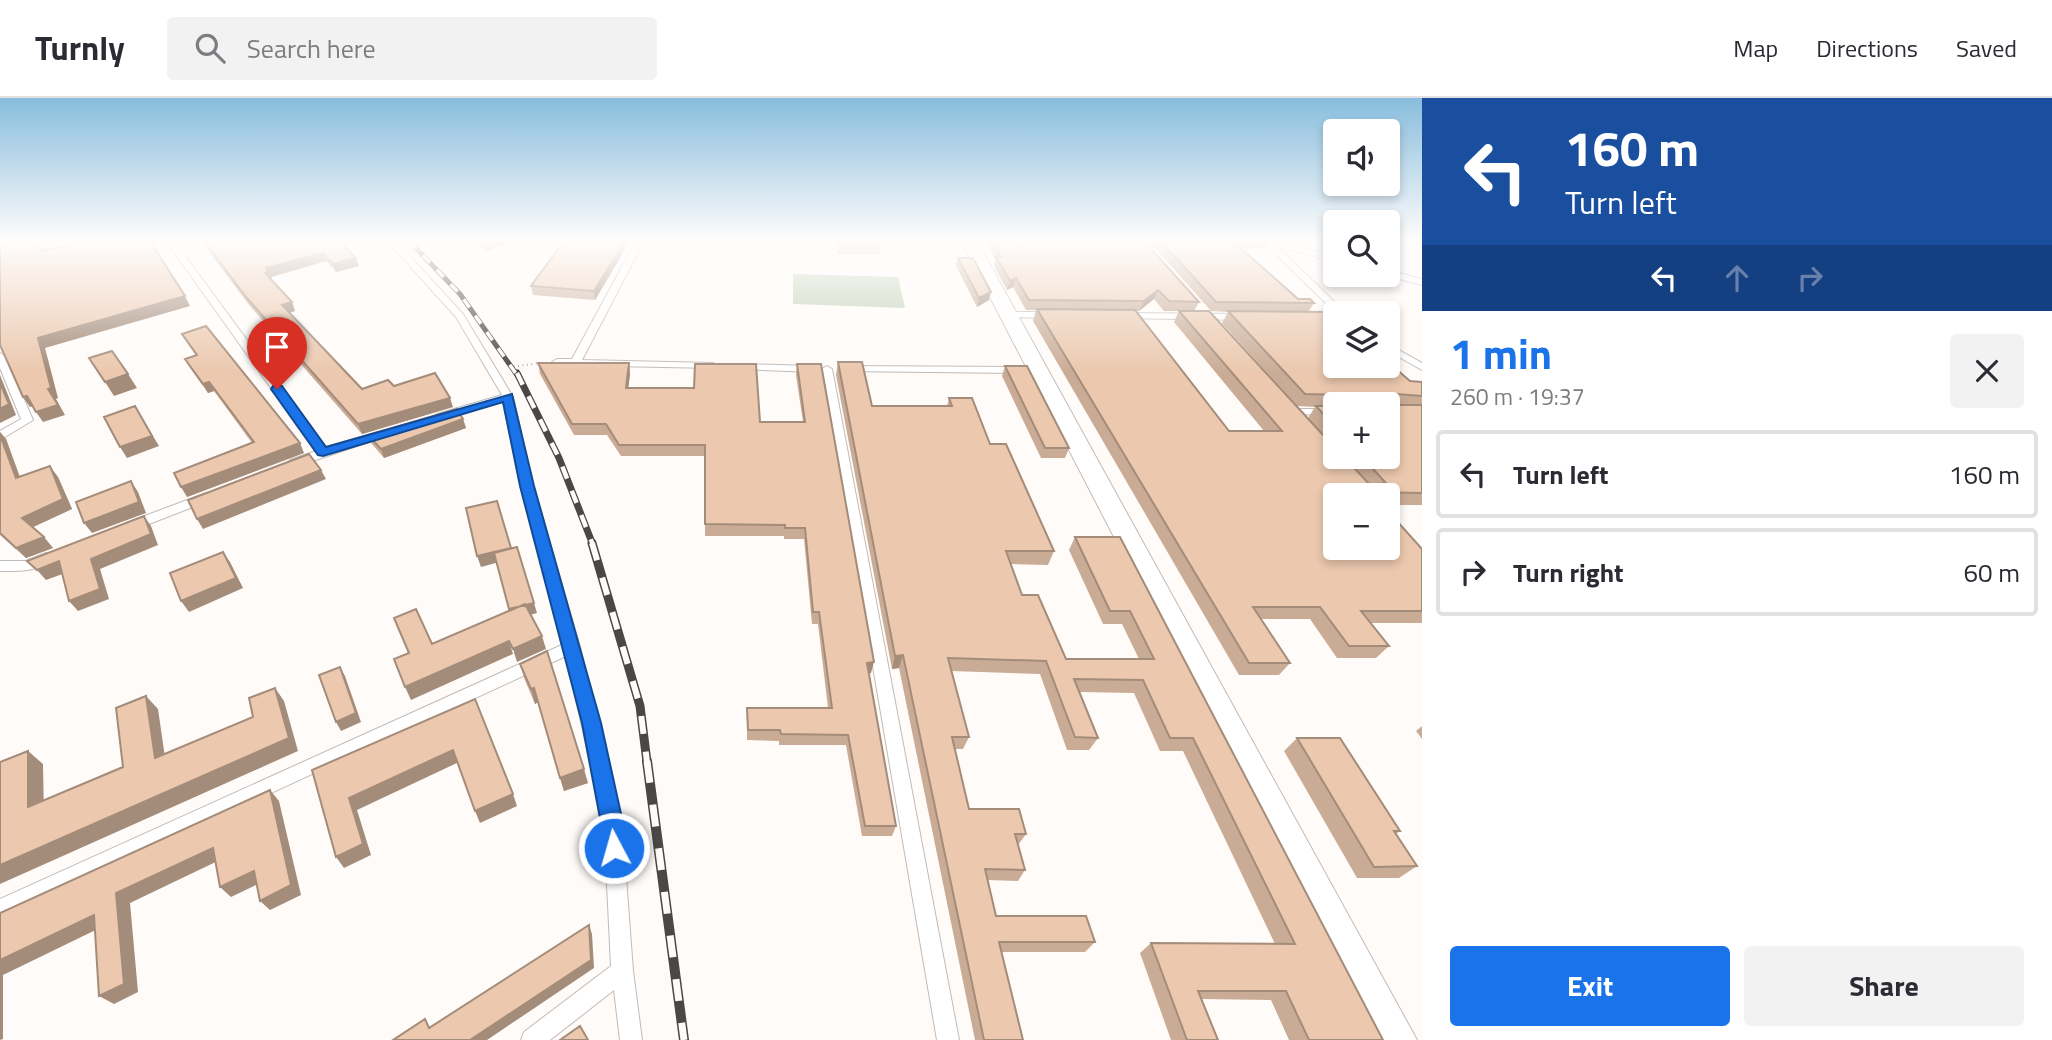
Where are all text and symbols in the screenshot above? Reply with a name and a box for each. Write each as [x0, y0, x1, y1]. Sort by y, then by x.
search box [167, 17, 657, 80]
text: Turnly [35, 23, 125, 73]
icon: search [191, 29, 229, 67]
text: Search here [247, 29, 376, 68]
text: Map [1733, 30, 1778, 66]
text: Directions [1816, 30, 1918, 66]
text: Saved [1956, 30, 2017, 66]
text: 160 m [1565, 110, 1699, 185]
map controls [1323, 119, 1400, 560]
button: sound [1323, 119, 1400, 196]
icon: left [1450, 126, 1541, 217]
text: Turn left [1565, 178, 1677, 226]
button: search [1323, 210, 1400, 287]
icon: left [1645, 259, 1683, 297]
icon: ahead [1718, 259, 1756, 297]
icon: right [1791, 259, 1829, 297]
button: layers [1323, 301, 1400, 378]
pin [247, 317, 307, 389]
text: 1 min [1450, 321, 1552, 385]
icon: arrive [258, 328, 296, 366]
button: close [1950, 334, 2024, 408]
text: 260 m · 19:37 [1450, 379, 1585, 414]
button: + [1323, 392, 1400, 469]
icon: left [1454, 455, 1492, 493]
text: Turn left [1513, 455, 1608, 494]
text: 160 m [1949, 455, 2020, 494]
button: − [1323, 483, 1400, 560]
icon: right [1454, 553, 1492, 591]
text: Turn right [1513, 553, 1624, 592]
text: 60 m [1963, 553, 2020, 592]
position arrow [577, 811, 651, 885]
button: Exit [1450, 946, 1730, 1026]
button: Share [1744, 946, 2024, 1026]

